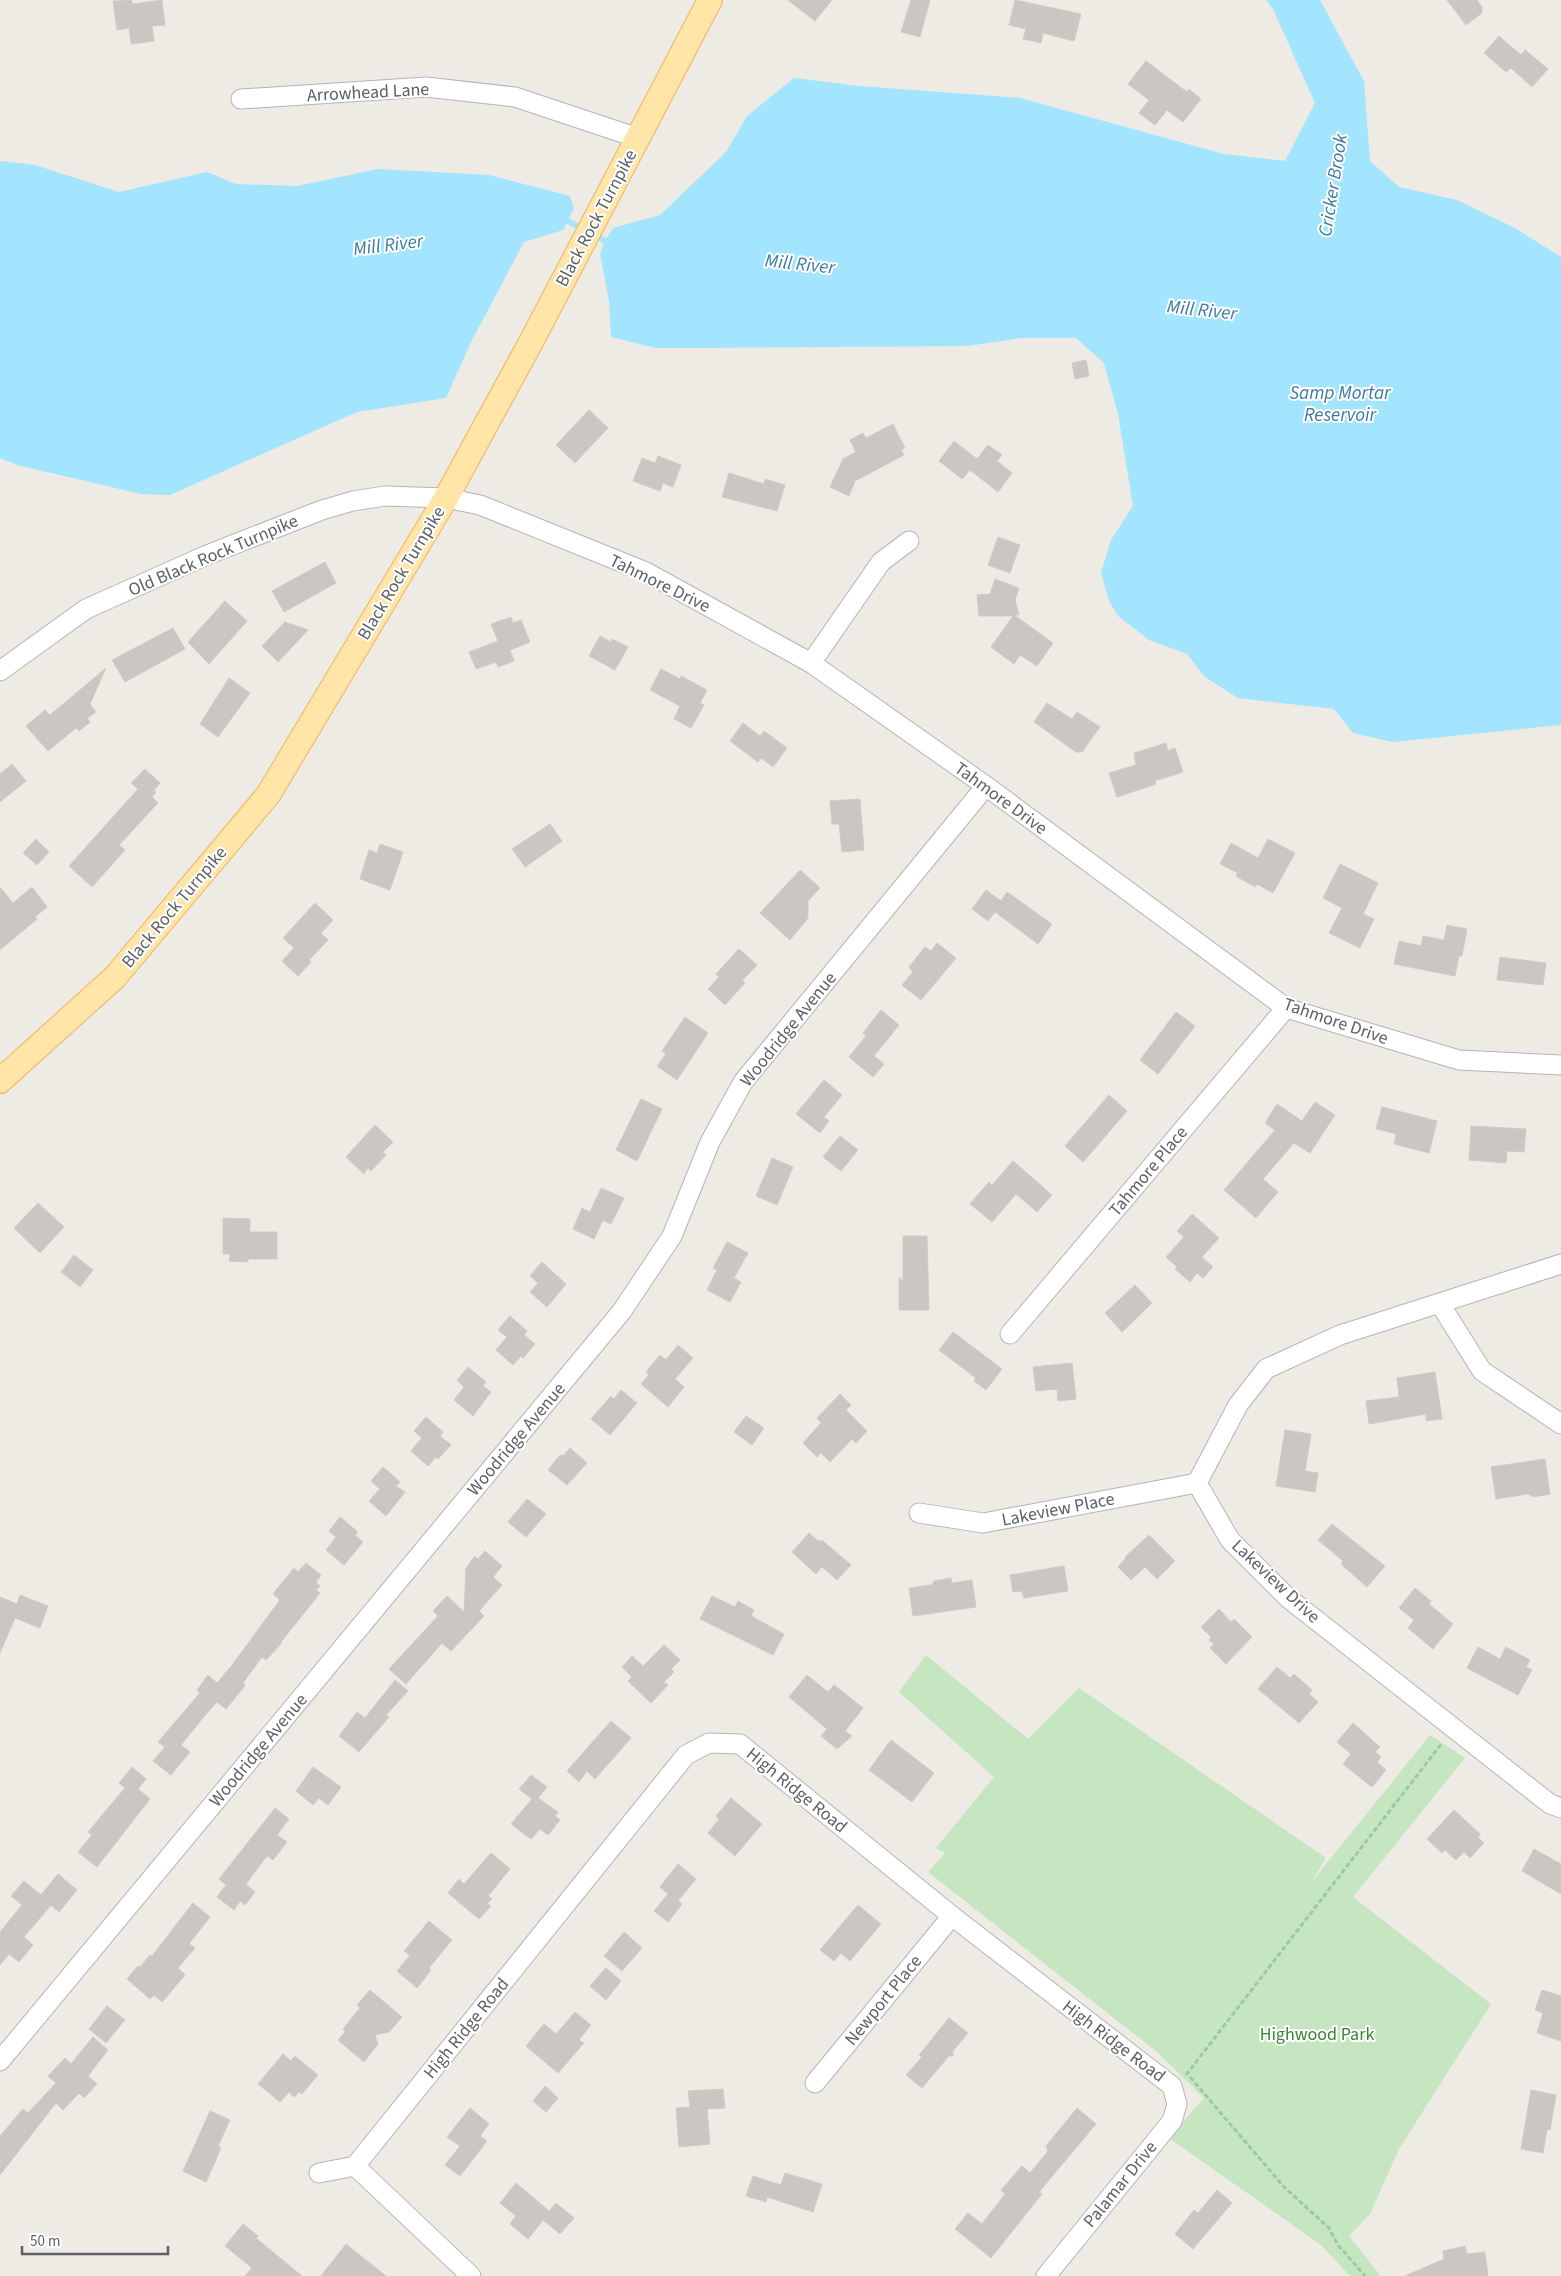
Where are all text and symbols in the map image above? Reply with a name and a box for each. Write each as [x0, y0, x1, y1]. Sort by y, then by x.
street label: Arrowhead Lane [306, 77, 430, 108]
water label: Cricker Brook [1312, 131, 1355, 238]
street label: Black Rock Turnpike [550, 145, 643, 291]
water label: Mill River [352, 228, 426, 263]
water label: Mill River [764, 247, 838, 282]
water label: Mill River [1166, 293, 1240, 328]
water label: Samp Mortar Reservoir [1289, 380, 1392, 429]
street label: Black Rock Turnpike [352, 502, 451, 645]
street label: Old Black Rock Turnpike [124, 508, 302, 603]
street label: Tahmore Drive [605, 548, 715, 619]
street label: Tahmore Drive [949, 756, 1052, 841]
street label: Black Rock Turnpike [116, 841, 233, 974]
street label: Woodridge Avenue [734, 967, 843, 1092]
street label: Tahmore Drive [1280, 992, 1392, 1051]
street label: Tahmore Place [1103, 1121, 1194, 1222]
street label: Woodridge Avenue [461, 1377, 571, 1501]
street label: Lakeview Place [1000, 1486, 1117, 1533]
street label: Lakeview Drive [1226, 1534, 1325, 1629]
street label: Woodridge Avenue [203, 1688, 313, 1812]
street label: High Ridge Road [741, 1742, 852, 1839]
street label: Newport Place [839, 1950, 928, 2051]
street label: High Ridge Road [418, 1973, 515, 2084]
street label: High Ridge Road [1057, 1994, 1170, 2088]
park label: Highwood Park [1260, 2022, 1374, 2047]
street label: Palamar Drive [1078, 2136, 1163, 2233]
scale bar [22, 2224, 169, 2256]
text: 50 m [30, 2231, 60, 2252]

